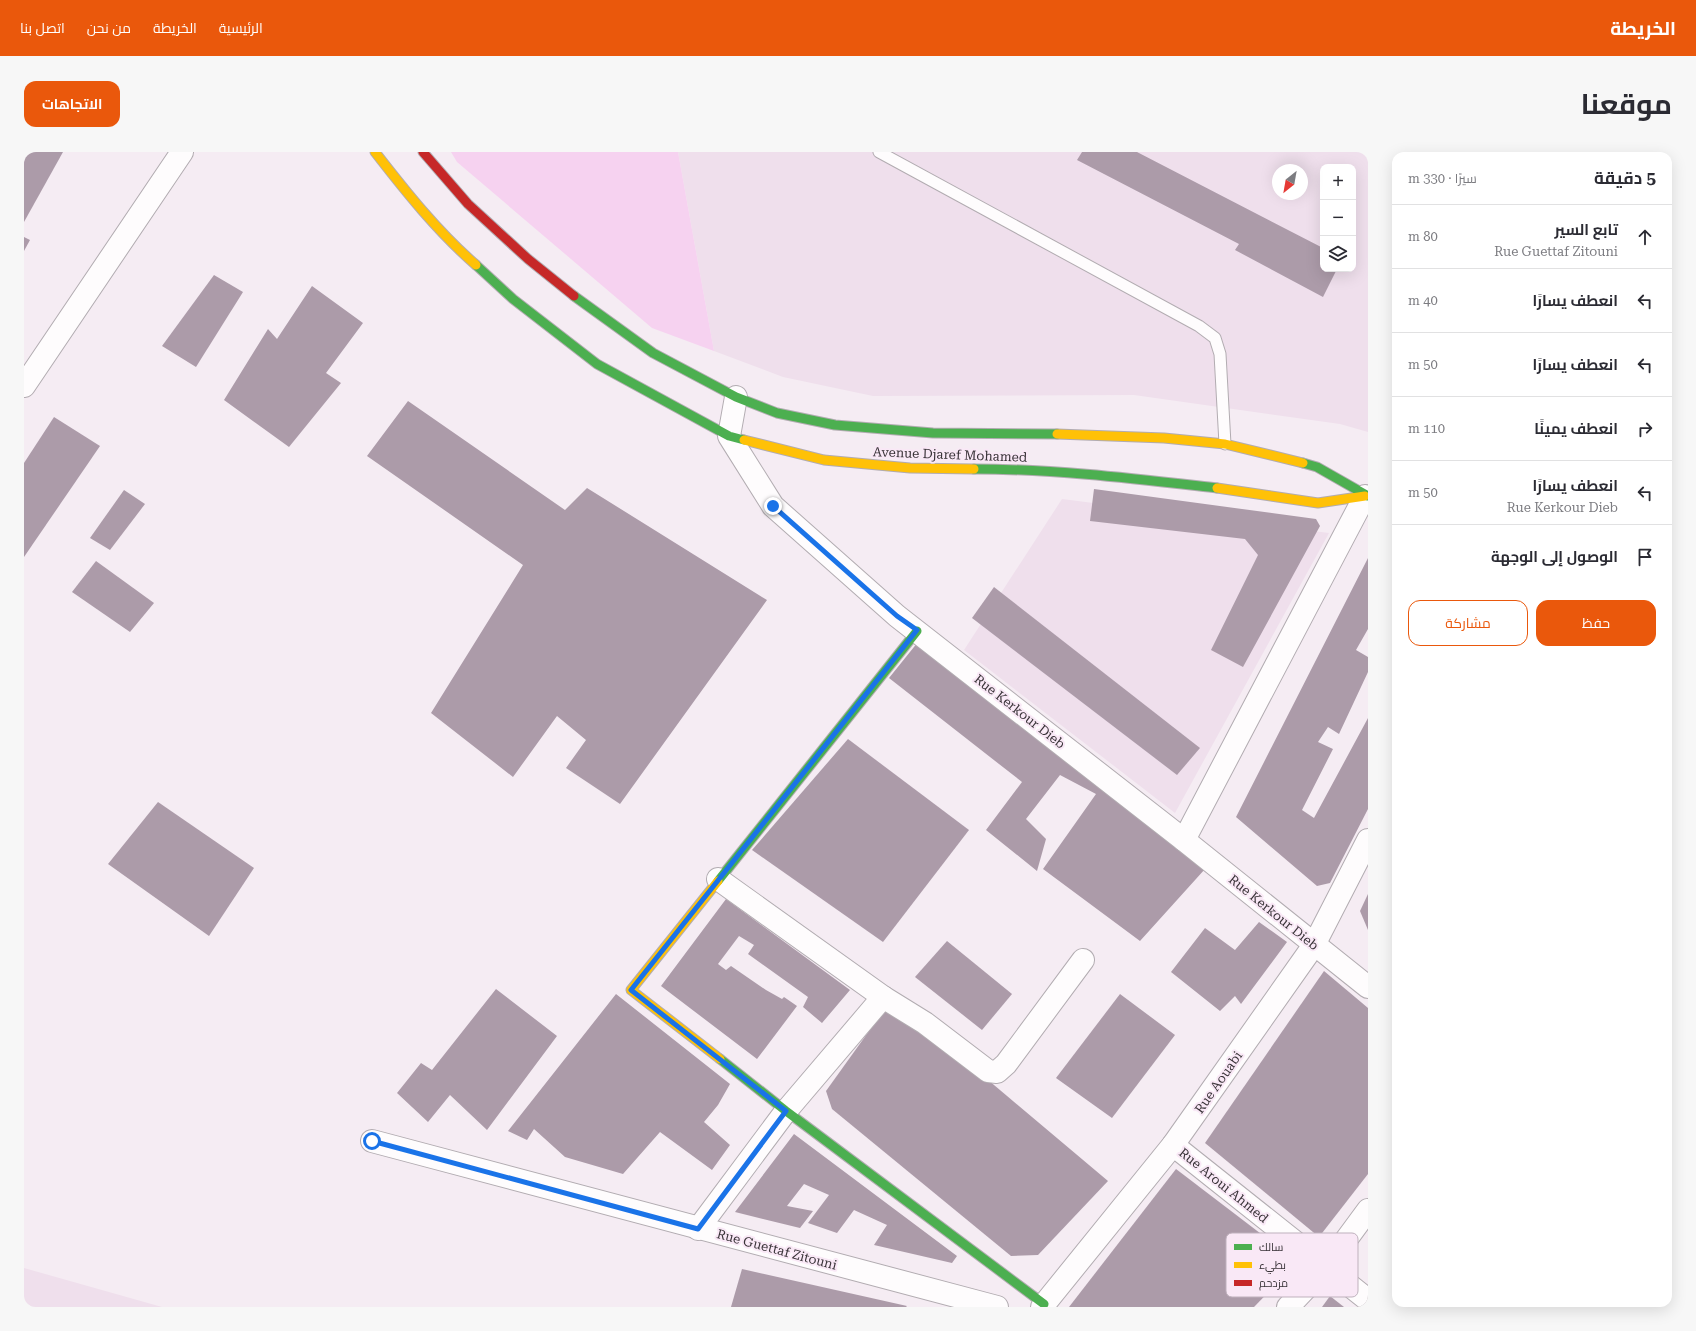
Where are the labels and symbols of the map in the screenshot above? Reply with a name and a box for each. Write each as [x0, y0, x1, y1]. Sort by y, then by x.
north arrow [1272, 164, 1308, 200]
street label: Avenue Djaref Mohamed [873, 444, 1028, 465]
route end [764, 497, 782, 515]
street label: Rue Kerkour Dieb [971, 671, 1068, 752]
street label: Rue Kerkour Dieb [1226, 872, 1322, 953]
street label: Rue Aouabi [1192, 1048, 1245, 1116]
route start [363, 1132, 381, 1150]
street label: Rue Aroui Ahmed [1176, 1145, 1272, 1226]
street label: Rue Guettaf Zitouni [715, 1226, 839, 1273]
legend [1226, 1233, 1358, 1297]
text: سالك [1259, 1241, 1283, 1254]
text: بطيء [1259, 1259, 1286, 1274]
text: مزدحم [1259, 1277, 1288, 1291]

